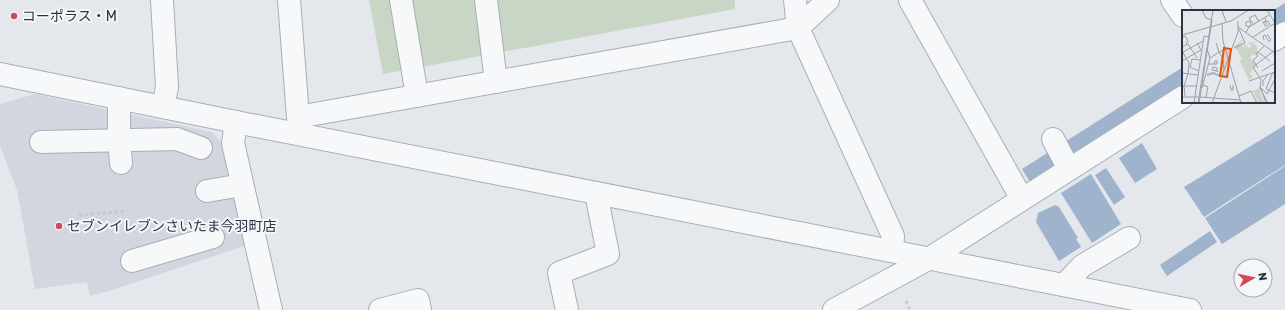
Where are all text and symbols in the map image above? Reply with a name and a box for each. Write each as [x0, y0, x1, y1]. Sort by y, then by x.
place label: コーポラス・M [22, 8, 117, 25]
inset map [1182, 10, 1275, 103]
marker: コーポラス・M [9, 11, 19, 21]
place label: セブンイレブンさいたま今羽町店 [67, 218, 277, 235]
marker: セブンイレブンさいたま今羽町店 [54, 221, 64, 231]
north arrow [1233, 258, 1273, 298]
text: N [1255, 272, 1269, 282]

